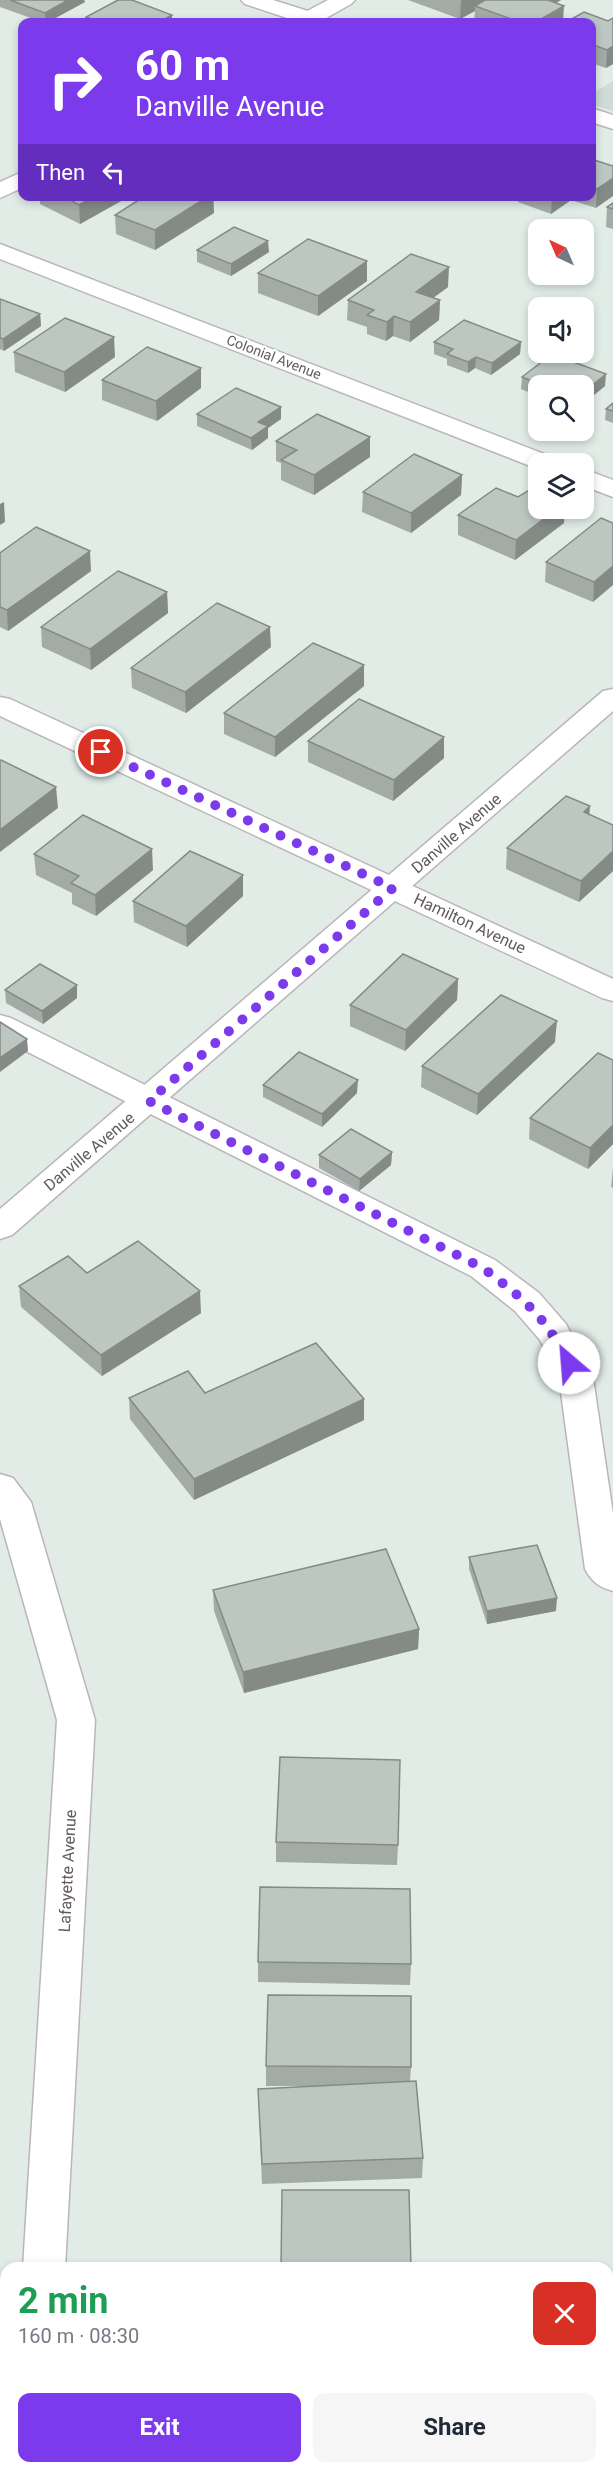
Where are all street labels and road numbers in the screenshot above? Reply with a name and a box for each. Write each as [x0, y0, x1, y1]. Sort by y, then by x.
street label: Colonial Avenue [224, 332, 324, 382]
street label: Danville Avenue [408, 789, 505, 877]
street label: Hamilton Avenue [411, 889, 529, 958]
street label: Danville Avenue [40, 1108, 138, 1195]
street label: Lafayette Avenue [55, 1809, 80, 1933]

